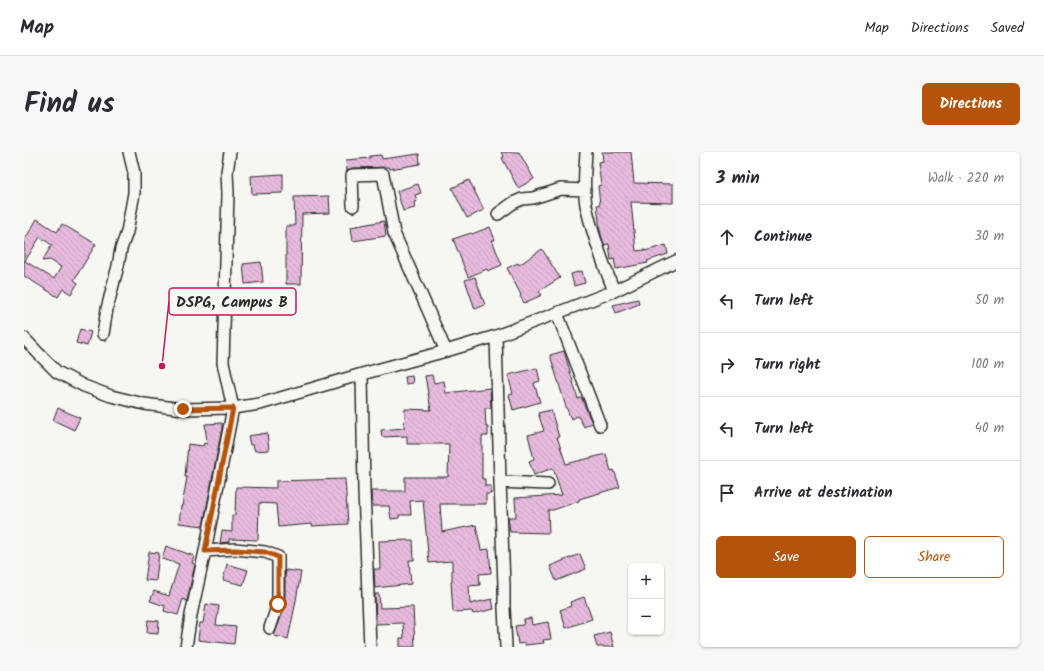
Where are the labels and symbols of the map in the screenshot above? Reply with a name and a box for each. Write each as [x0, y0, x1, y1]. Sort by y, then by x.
callout: DSPG, Campus B [169, 288, 296, 315]
text: DSPG, Campus B [176, 291, 288, 315]
route end [174, 400, 192, 418]
route start [269, 595, 287, 613]

